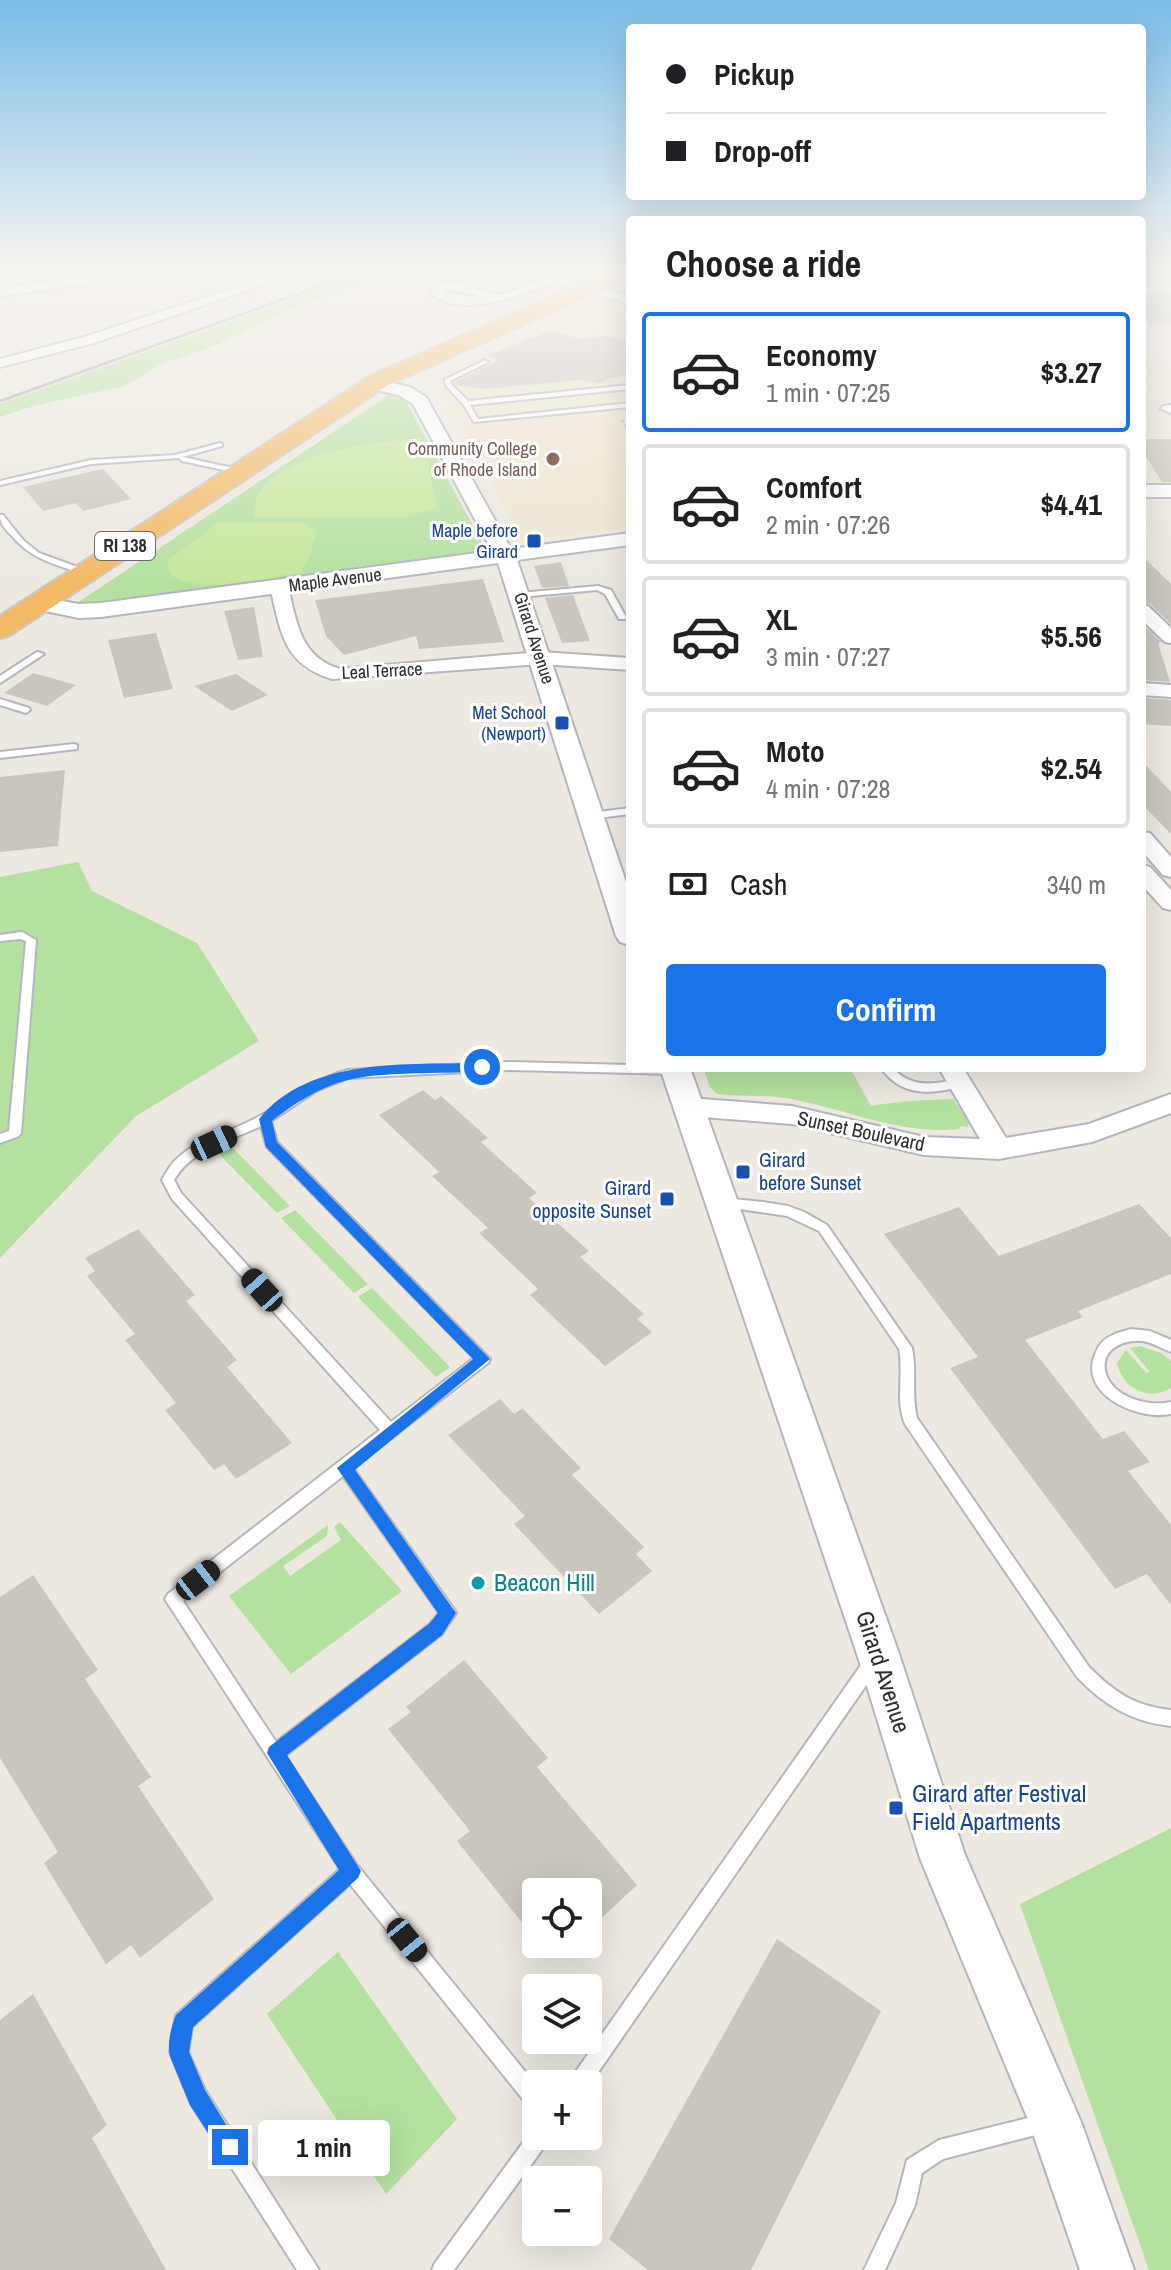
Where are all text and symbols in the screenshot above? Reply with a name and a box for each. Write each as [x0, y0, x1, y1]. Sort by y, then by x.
text: Pickup [714, 54, 795, 94]
text: Drop-off [714, 131, 811, 171]
text: Choose a ride [666, 240, 861, 288]
text: Economy [766, 335, 877, 375]
icon: car [670, 336, 742, 408]
text: $3.27 [1040, 352, 1102, 392]
text: 1 min · 07:25 [766, 375, 890, 410]
place label: Community College of Rhode Island [407, 436, 537, 482]
marker: Community College of Rhode Island [544, 450, 562, 468]
text: Comfort [766, 467, 862, 507]
icon: car [670, 468, 742, 540]
text: $4.41 [1040, 484, 1102, 524]
text: 2 min · 07:26 [766, 507, 890, 542]
place label: Maple before Girard [432, 518, 518, 564]
road number: RI 138 [95, 532, 155, 560]
marker: Maple before Girard [525, 532, 543, 550]
street label: Maple Avenue [287, 561, 383, 598]
street label: Girard Avenue [508, 589, 561, 687]
text: XL [766, 599, 797, 639]
icon: car [670, 600, 742, 672]
text: $5.56 [1040, 616, 1102, 656]
text: 3 min · 07:27 [766, 639, 890, 674]
street label: Leal Terrace [341, 656, 423, 685]
place label: Met School (Newport) [472, 700, 546, 746]
marker: Met School (Newport) [553, 714, 571, 732]
text: Moto [766, 731, 825, 771]
icon: car [670, 732, 742, 804]
text: $2.54 [1040, 748, 1102, 788]
text: 4 min · 07:28 [766, 771, 890, 806]
icon: cash [666, 862, 710, 906]
text: Cash [730, 864, 787, 904]
text: 340 m [1047, 867, 1106, 902]
button: Confirm [666, 964, 1106, 1056]
route start [464, 1049, 500, 1085]
street label: Sunset Boulevard [795, 1104, 927, 1157]
car [187, 1122, 241, 1164]
place label: Girard before Sunset [759, 1146, 862, 1196]
marker: Girard before Sunset [734, 1163, 752, 1181]
place label: Girard opposite Sunset [532, 1174, 651, 1224]
marker: Girard opposite Sunset [658, 1190, 676, 1208]
car [237, 1264, 287, 1316]
car [172, 1556, 224, 1604]
place label: Beacon Hill [494, 1566, 595, 1598]
marker: Beacon Hill [469, 1574, 487, 1592]
street label: Girard Avenue [849, 1607, 919, 1737]
place label: Girard after Festival Field Apartments [912, 1777, 1086, 1837]
marker: Girard after Festival Field Apartments [887, 1799, 905, 1817]
map controls [522, 1878, 602, 2246]
button: locate [522, 1878, 602, 1958]
car [383, 1914, 431, 1966]
button: layers [522, 1974, 602, 2054]
button: + [522, 2070, 602, 2150]
callout: 1 min [258, 2119, 390, 2175]
route end [212, 2129, 248, 2165]
text: 1 min [296, 2130, 352, 2165]
button: − [522, 2166, 602, 2246]

